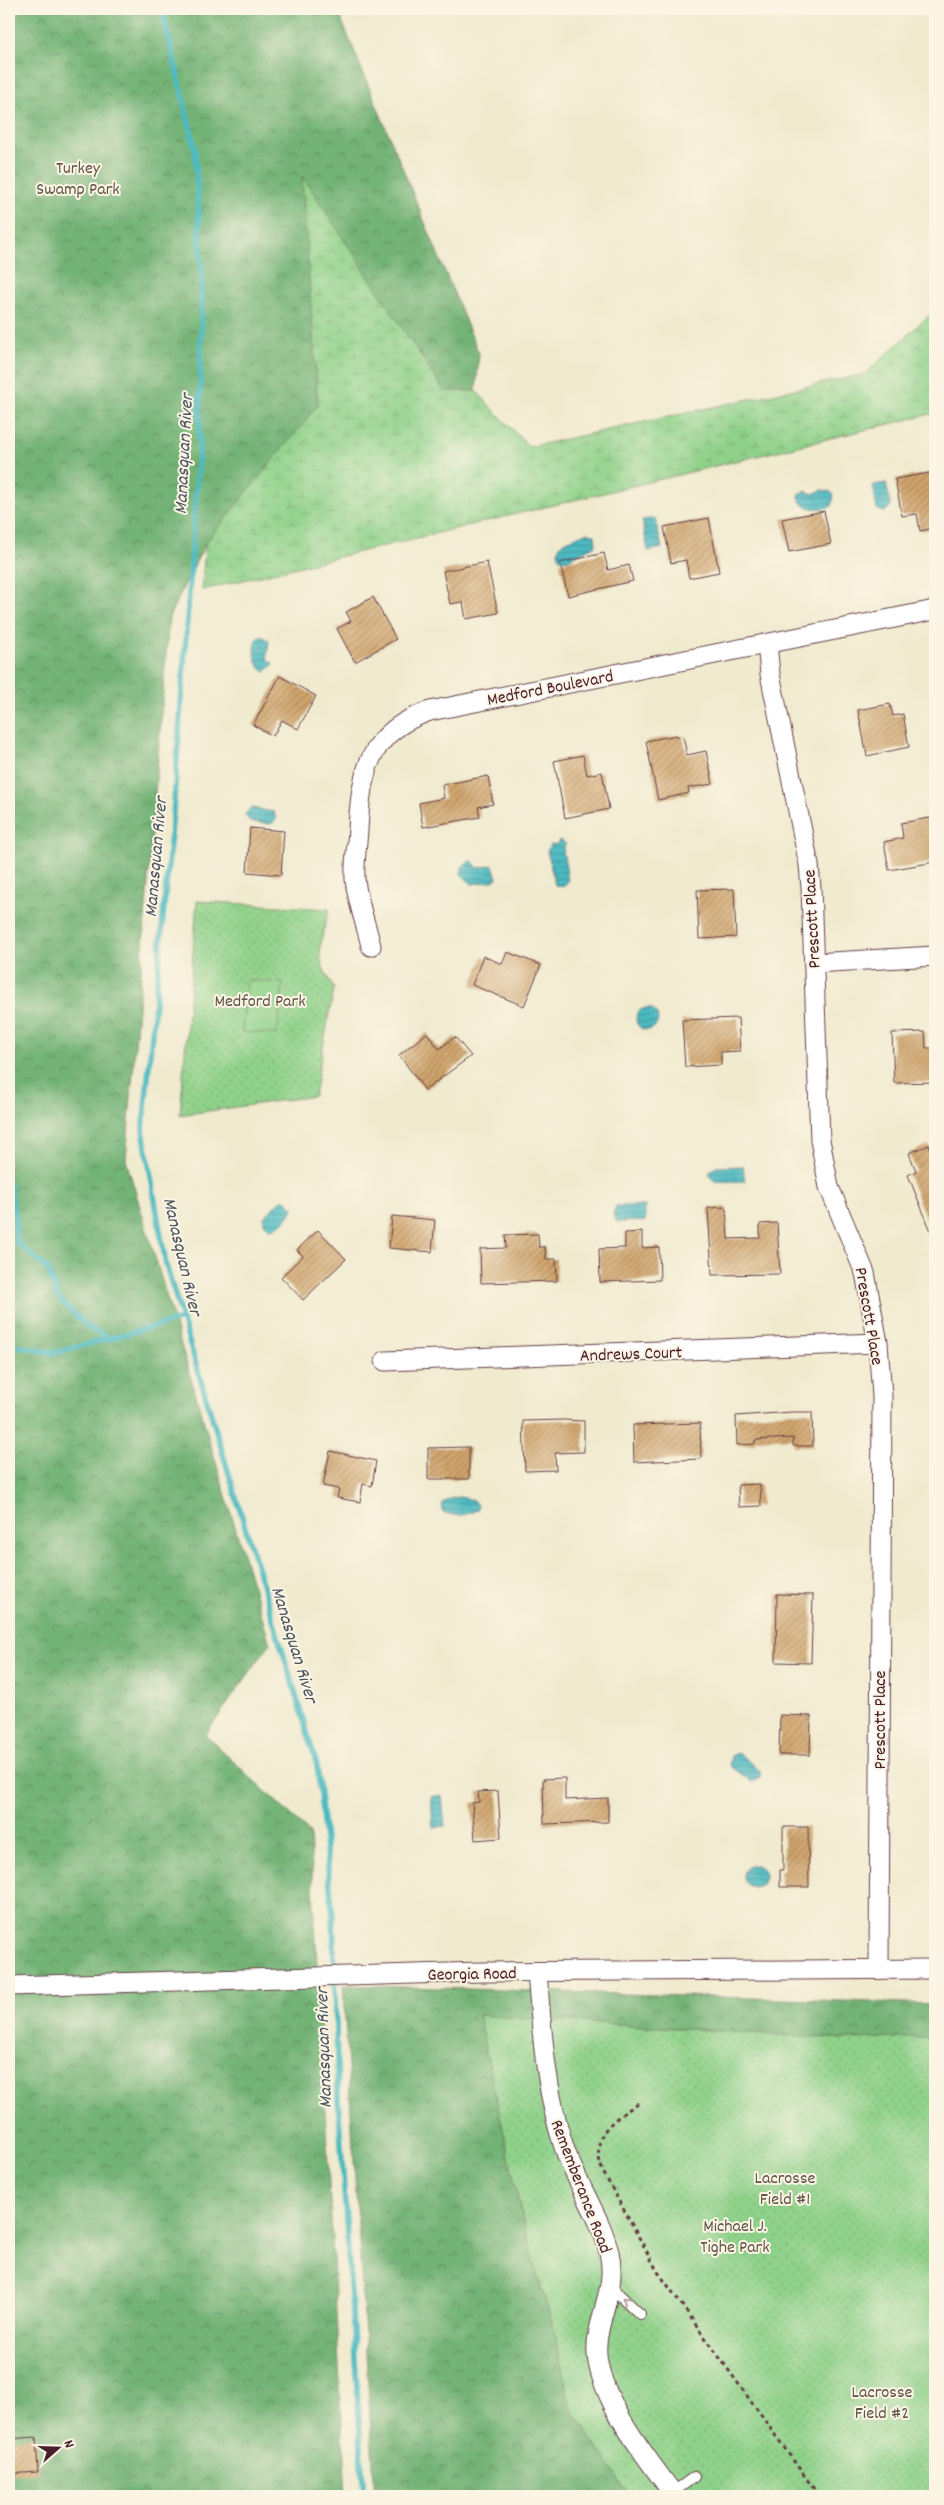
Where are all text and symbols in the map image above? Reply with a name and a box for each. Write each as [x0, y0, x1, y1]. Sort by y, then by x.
park label: Turkey Swamp Park [36, 157, 120, 203]
water label: Manasquan River [169, 391, 202, 515]
street label: Medford Boulevard [485, 665, 616, 714]
water label: Manasquan River [139, 794, 176, 918]
street label: Prescott Place [798, 869, 829, 969]
park label: Medford Park [214, 990, 306, 1015]
water label: Manasquan River [154, 1195, 208, 1320]
street label: Prescott Place [847, 1265, 888, 1367]
street label: Andrews Court [579, 1341, 683, 1370]
water label: Manasquan River [262, 1583, 324, 1708]
street label: Prescott Place [869, 1670, 894, 1770]
street label: Georgia Road [427, 1962, 517, 1989]
water label: Manasquan River [310, 1985, 341, 2109]
street label: Rememberance Road [543, 2116, 617, 2257]
park label: Lacrosse Field #1 [755, 2167, 815, 2213]
park label: Michael J. Tighe Park [700, 2215, 770, 2261]
one-way arrow [622, 2297, 631, 2306]
park label: Lacrosse Field #2 [852, 2381, 912, 2427]
north arrow [32, 2422, 82, 2472]
text: N [58, 2438, 79, 2451]

